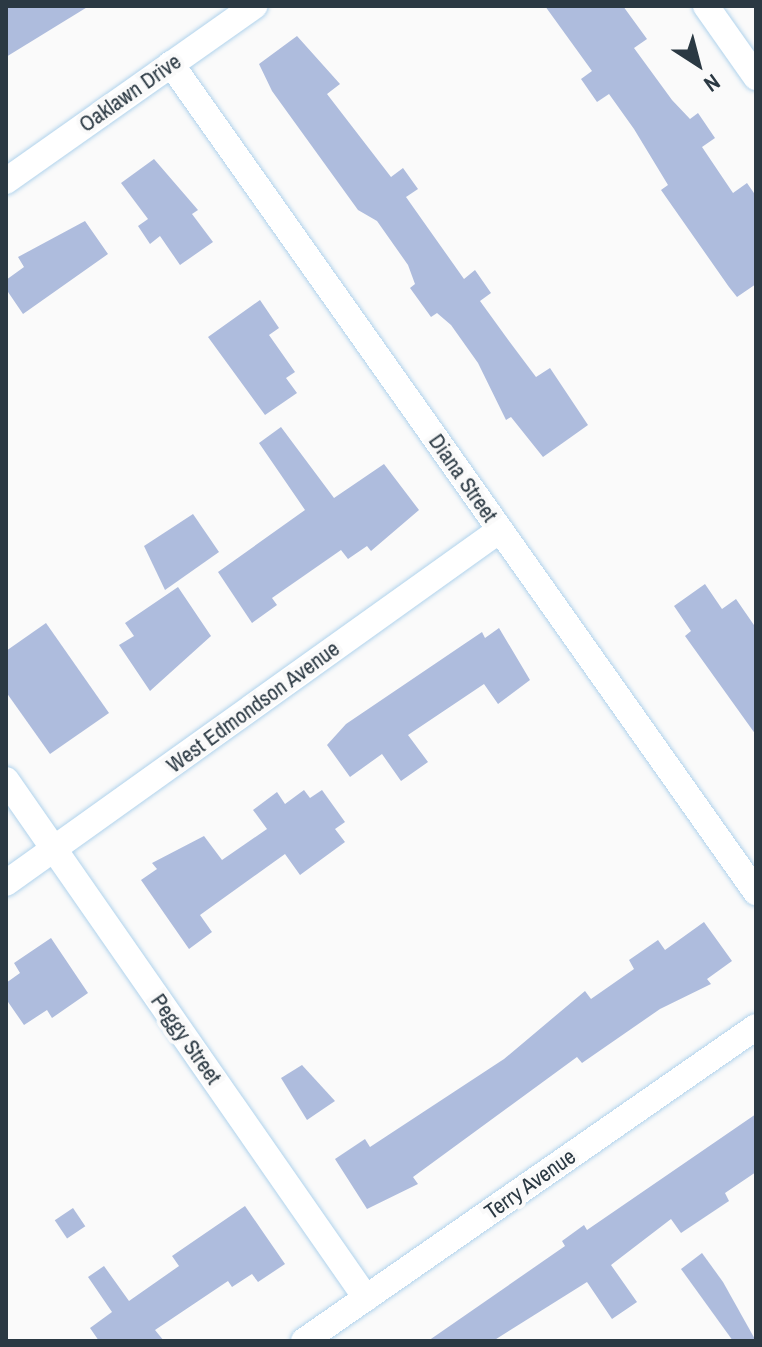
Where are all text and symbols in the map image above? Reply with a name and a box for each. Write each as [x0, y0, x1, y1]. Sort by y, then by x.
north arrow [658, 24, 738, 104]
street label: Oaklawn Drive [74, 48, 186, 138]
text: N [698, 67, 726, 99]
street label: Diana Street [423, 429, 503, 527]
street label: West Edmondson Avenue [161, 635, 345, 779]
street label: Peggy Street [145, 989, 227, 1089]
street label: Terry Avenue [479, 1143, 581, 1225]

